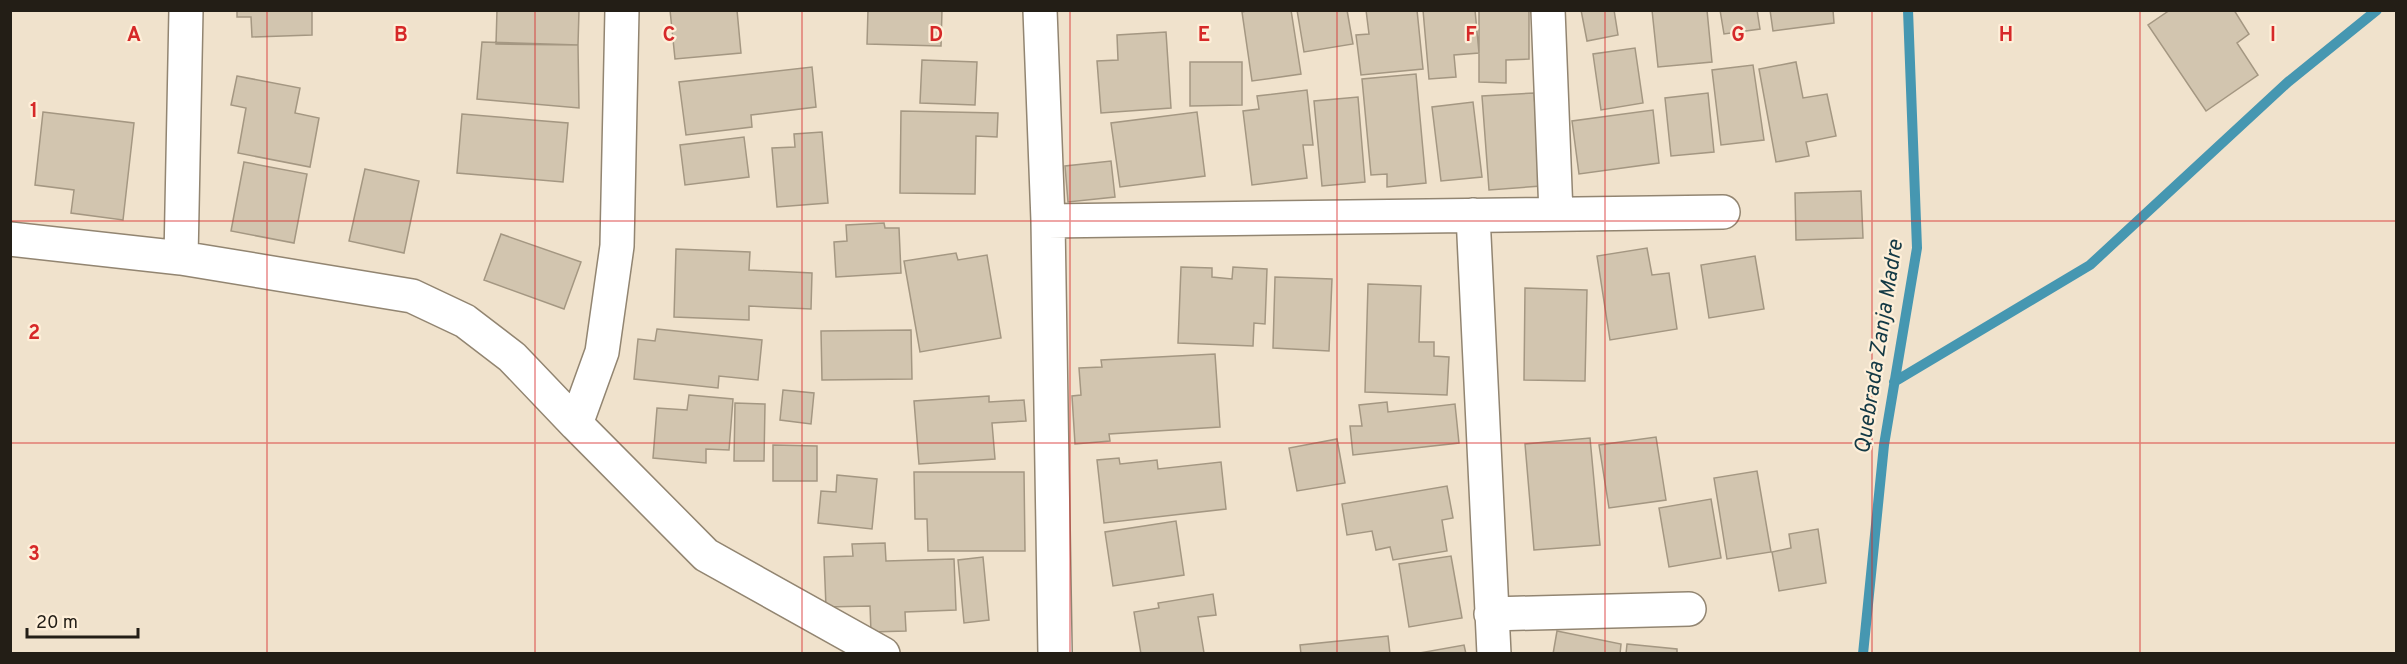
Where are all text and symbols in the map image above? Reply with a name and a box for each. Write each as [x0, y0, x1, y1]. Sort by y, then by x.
text: A [127, 23, 141, 49]
text: B [394, 23, 408, 49]
text: C [663, 23, 675, 49]
text: D [929, 23, 943, 49]
text: E [1198, 23, 1210, 49]
text: F [1465, 23, 1477, 49]
text: G [1731, 23, 1745, 49]
text: H [1999, 23, 2013, 49]
text: I [2270, 23, 2276, 49]
text: 1 [30, 99, 38, 125]
water label: Quebrada Zanja Madre [1850, 237, 1910, 456]
text: 2 [28, 321, 40, 347]
text: 3 [28, 542, 40, 568]
scale bar [27, 601, 138, 639]
text: 20 m [36, 612, 78, 635]

